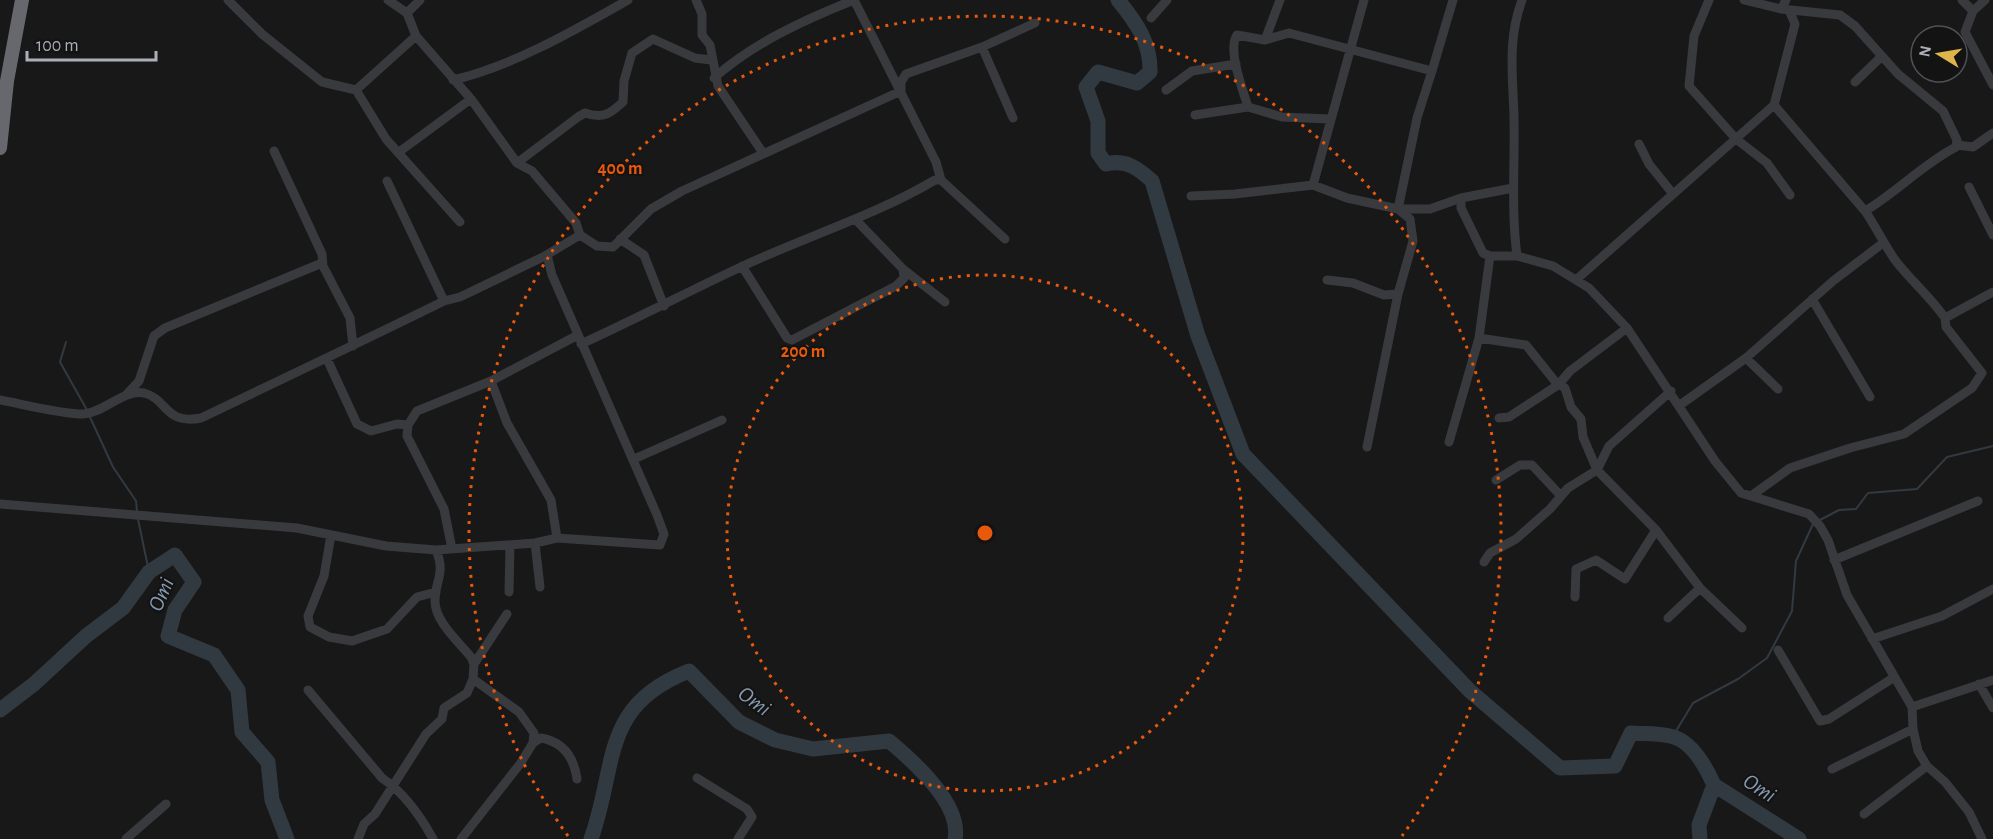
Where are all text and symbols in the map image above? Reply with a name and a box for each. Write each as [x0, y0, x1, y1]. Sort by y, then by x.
scale bar [27, 24, 156, 62]
north arrow [1909, 24, 1969, 84]
text: 100 m [36, 37, 79, 55]
text: N [1916, 44, 1934, 58]
text: 400 m [597, 160, 643, 178]
text: 200 m [781, 343, 825, 361]
centre of rings [975, 523, 995, 543]
water label: Omi [144, 574, 178, 614]
water label: Omi [734, 682, 775, 720]
water label: Omi [1739, 769, 1780, 806]

